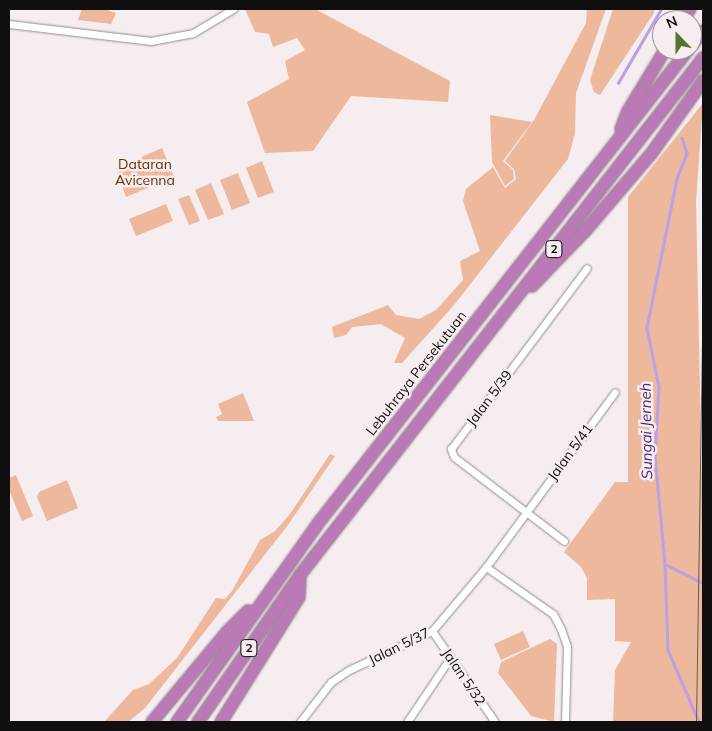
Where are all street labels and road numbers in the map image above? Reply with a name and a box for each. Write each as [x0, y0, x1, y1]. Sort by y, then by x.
road number: 2 [545, 240, 563, 258]
street label: Lebuhraya Persekutuan [362, 307, 470, 439]
street label: Jalan 5/39 [462, 367, 516, 429]
street label: Jalan 5/41 [544, 420, 596, 484]
street label: Jalan 5/37 [366, 624, 432, 668]
road number: 2 [240, 638, 258, 658]
street label: Jalan 5/32 [439, 645, 489, 709]

